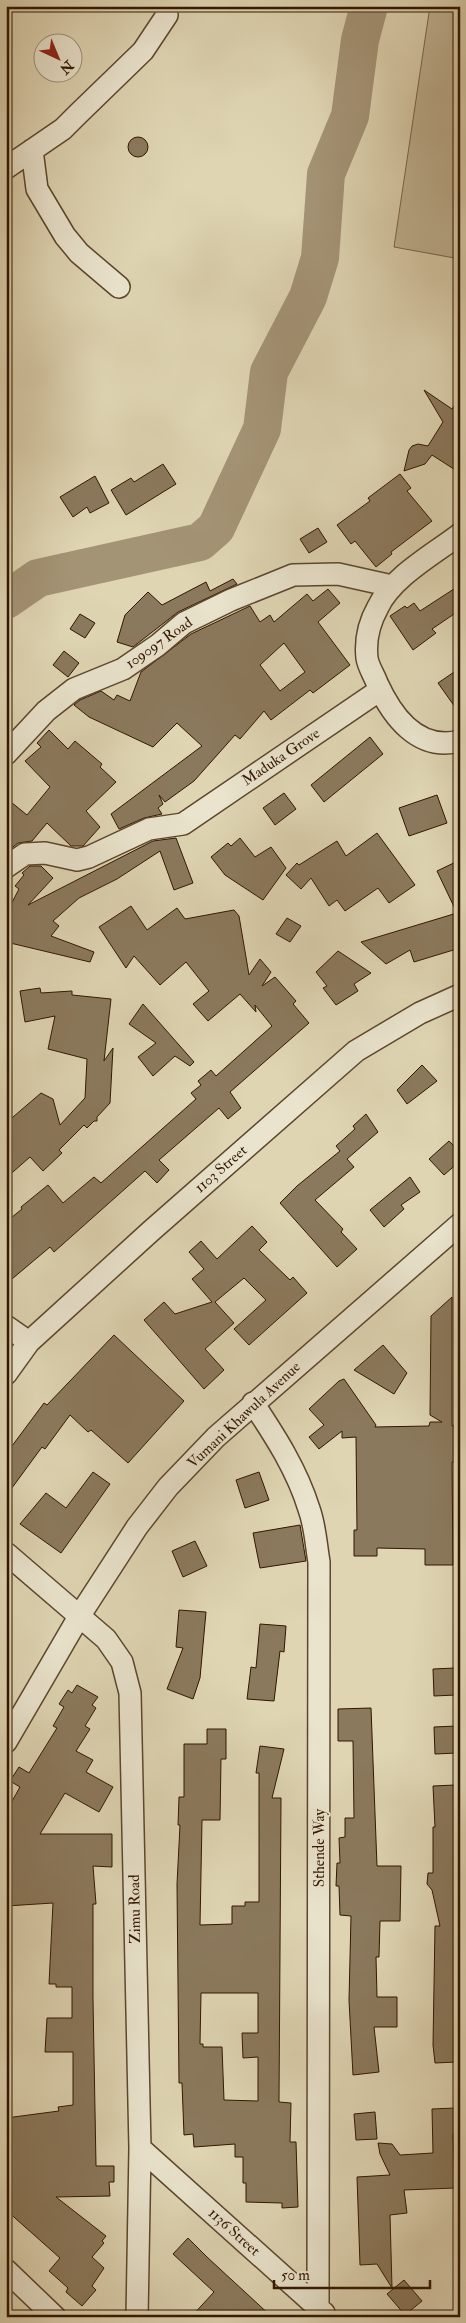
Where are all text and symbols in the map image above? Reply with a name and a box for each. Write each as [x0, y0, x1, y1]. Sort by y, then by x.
north arrow [32, 32, 82, 82]
text: N [56, 56, 78, 78]
street label: 109097 Road [122, 613, 197, 673]
street label: Maduka Grove [238, 724, 324, 790]
street label: 1103 Street [191, 1141, 251, 1197]
street label: Vumani Khawula Avenue [183, 1358, 305, 1472]
street label: Sthende Way [310, 1808, 329, 1887]
street label: Zimu Road [125, 1874, 145, 1944]
street label: 1136 Street [204, 2204, 264, 2260]
scale bar [274, 2258, 430, 2290]
text: 50 m [281, 2266, 310, 2285]

